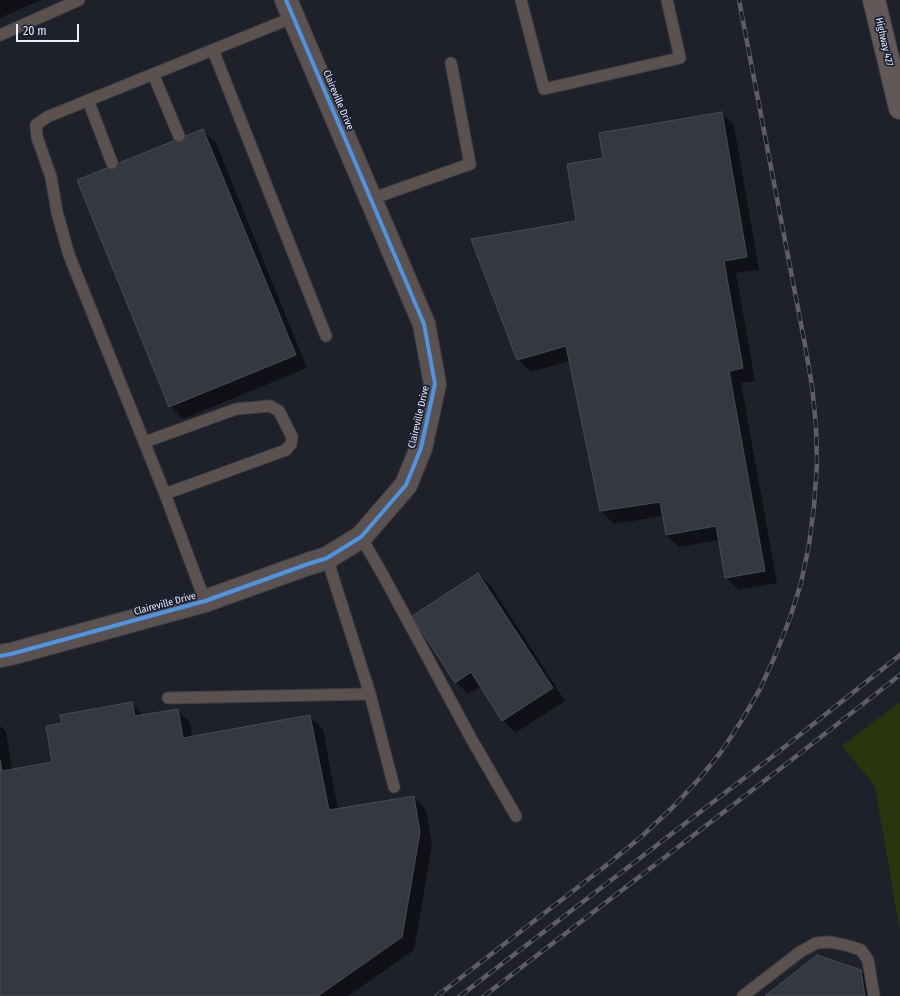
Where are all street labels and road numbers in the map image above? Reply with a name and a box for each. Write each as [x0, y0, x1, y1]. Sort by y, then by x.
street label: Highway 427 [873, 16, 895, 68]
street label: Claireville Drive [320, 68, 356, 132]
street label: Claireville Drive [406, 385, 432, 449]
street label: Claireville Drive [133, 590, 197, 618]

